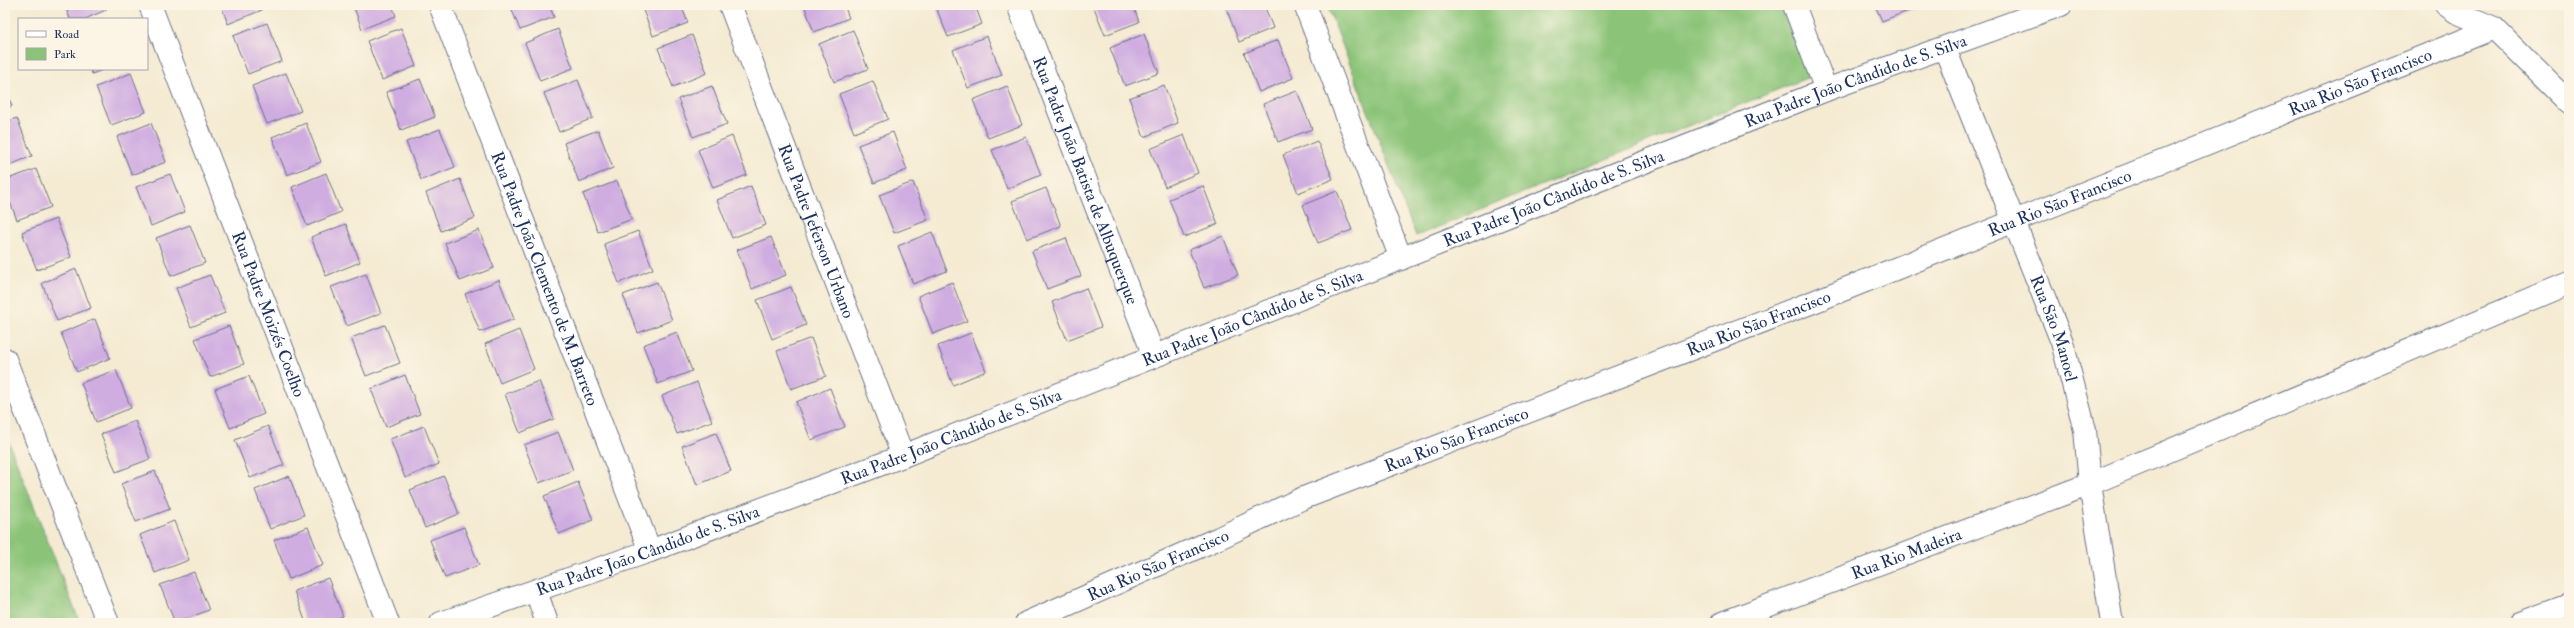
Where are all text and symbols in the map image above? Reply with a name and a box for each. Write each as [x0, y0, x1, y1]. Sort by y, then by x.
legend [18, 18, 148, 70]
text: Road [54, 27, 79, 42]
street label: Rua Padre João Cândido de S. Silva [1741, 30, 1970, 132]
street label: Rua Rio São Francisco [2286, 44, 2435, 121]
text: Park [54, 47, 76, 62]
street label: Rua Padre João Batista de Albuquerque [1028, 54, 1143, 307]
street label: Rua Padre Jeferson Urbano [773, 141, 859, 321]
street label: Rua Padre João Cândido de S. Silva [1440, 145, 1668, 252]
street label: Rua Padre João Clemento de M. Barreto [486, 149, 603, 409]
street label: Rua Rio São Francisco [1985, 165, 2134, 241]
street label: Rua Padre Moizés Coelho [227, 228, 310, 400]
street label: Rua Padre João Cândido de S. Silva [1139, 264, 1367, 371]
street label: Rua São Manoel [2025, 272, 2082, 384]
street label: Rua Rio São Francisco [1684, 286, 1834, 361]
street label: Rua Padre João Cândido de S. Silva [838, 384, 1066, 490]
street label: Rua Rio São Francisco [1381, 403, 1531, 477]
street label: Rua Padre João Cândido de S. Silva [533, 501, 763, 600]
street label: Rua Rio Madeira [1848, 523, 1966, 584]
street label: Rua Rio São Francisco [1084, 525, 1232, 606]

